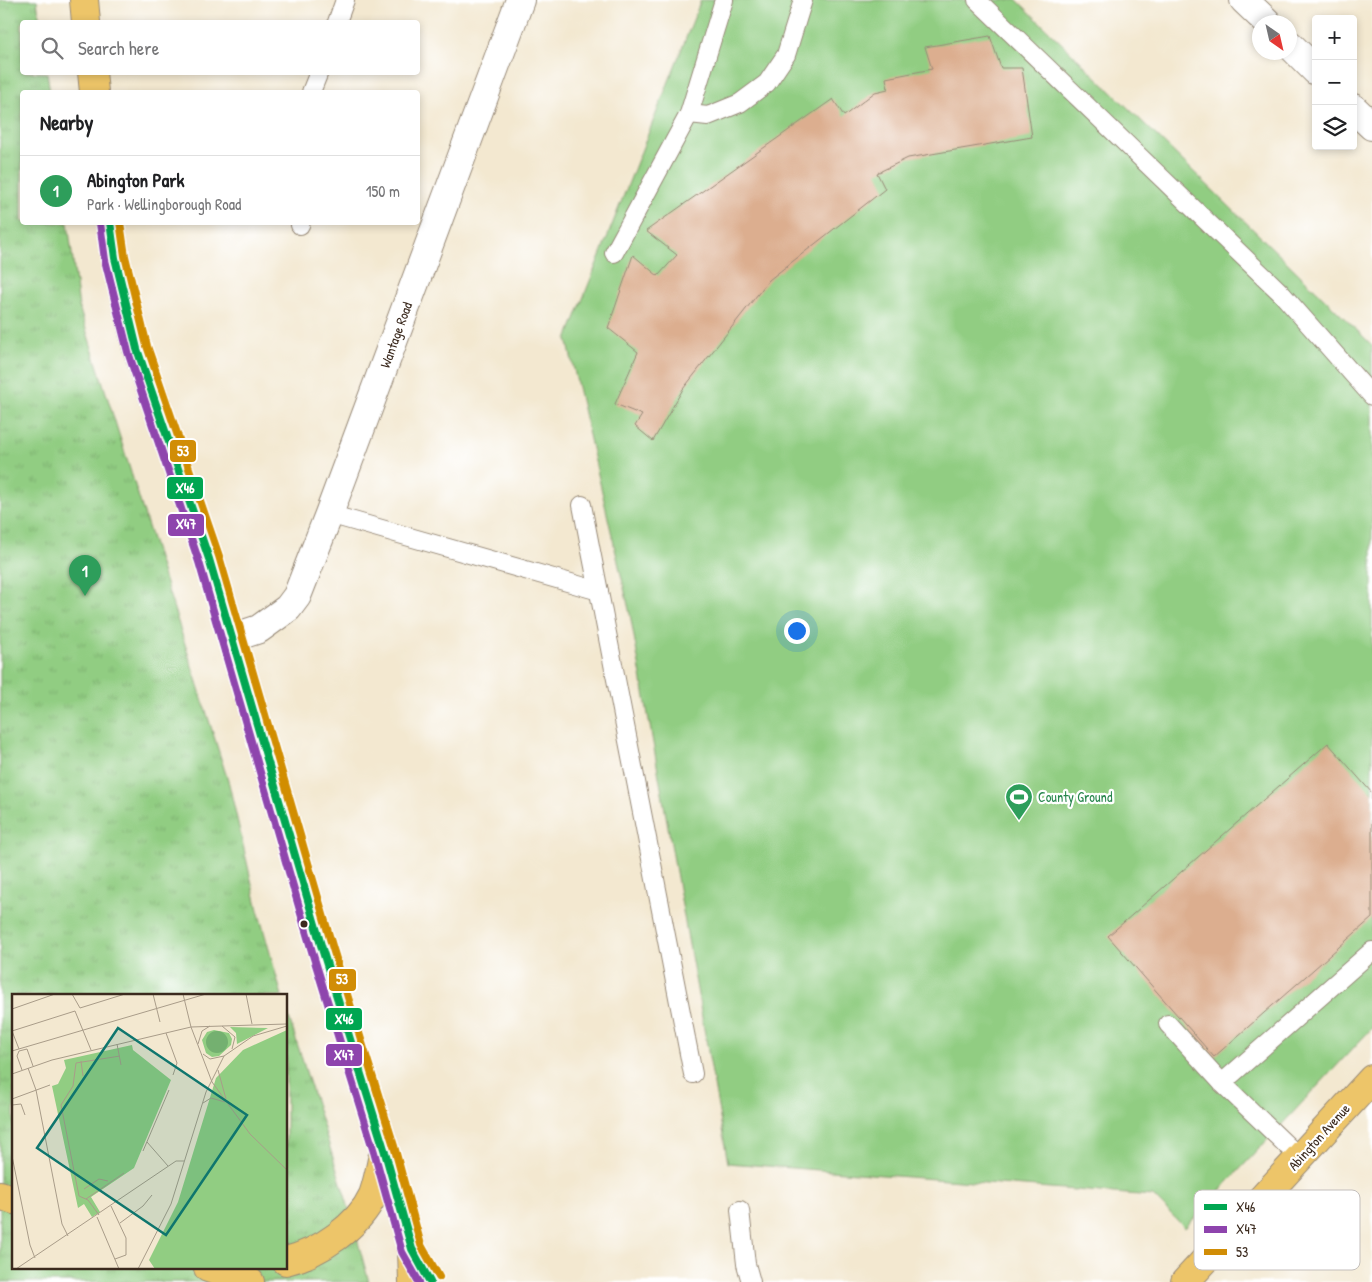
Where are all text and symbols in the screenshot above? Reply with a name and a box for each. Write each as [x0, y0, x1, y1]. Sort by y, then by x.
north arrow [1252, 15, 1297, 60]
map controls [1312, 15, 1357, 150]
button: + [1312, 15, 1357, 60]
search box [20, 20, 420, 75]
icon: search [38, 34, 66, 62]
text: Search here [78, 35, 159, 61]
button: − [1312, 60, 1357, 105]
button: layers [1312, 105, 1357, 150]
text: Nearby [40, 108, 93, 137]
text: Abington Park [87, 167, 184, 193]
text: 1 [53, 180, 59, 202]
text: 150 m [366, 180, 400, 202]
text: Park · Wellingborough Road [87, 193, 241, 215]
street label: Wantage Road [375, 299, 417, 371]
line badge: 53 [169, 439, 197, 463]
text: 53 [177, 441, 190, 460]
line badge: X46 [166, 476, 204, 500]
text: X46 [175, 478, 195, 497]
line badge: X47 [167, 513, 205, 537]
text: X47 [176, 514, 196, 533]
pin: 1 [69, 555, 101, 596]
your location [784, 618, 810, 644]
sports icon: County Ground [1004, 782, 1034, 821]
place label: County Ground [1038, 787, 1113, 807]
unlabelled marker [299, 919, 309, 929]
line badge: 53 [328, 968, 357, 992]
text: 53 [336, 969, 349, 988]
inset map [12, 994, 288, 1270]
line badge: X46 [325, 1007, 363, 1031]
text: X46 [334, 1009, 354, 1028]
line badge: X47 [325, 1043, 363, 1067]
text: X47 [334, 1045, 354, 1064]
street label: Abington Avenue [1284, 1099, 1355, 1175]
legend [1194, 1190, 1360, 1270]
text: X46 [1236, 1197, 1256, 1216]
text: X47 [1236, 1219, 1257, 1238]
text: 53 [1236, 1242, 1248, 1261]

